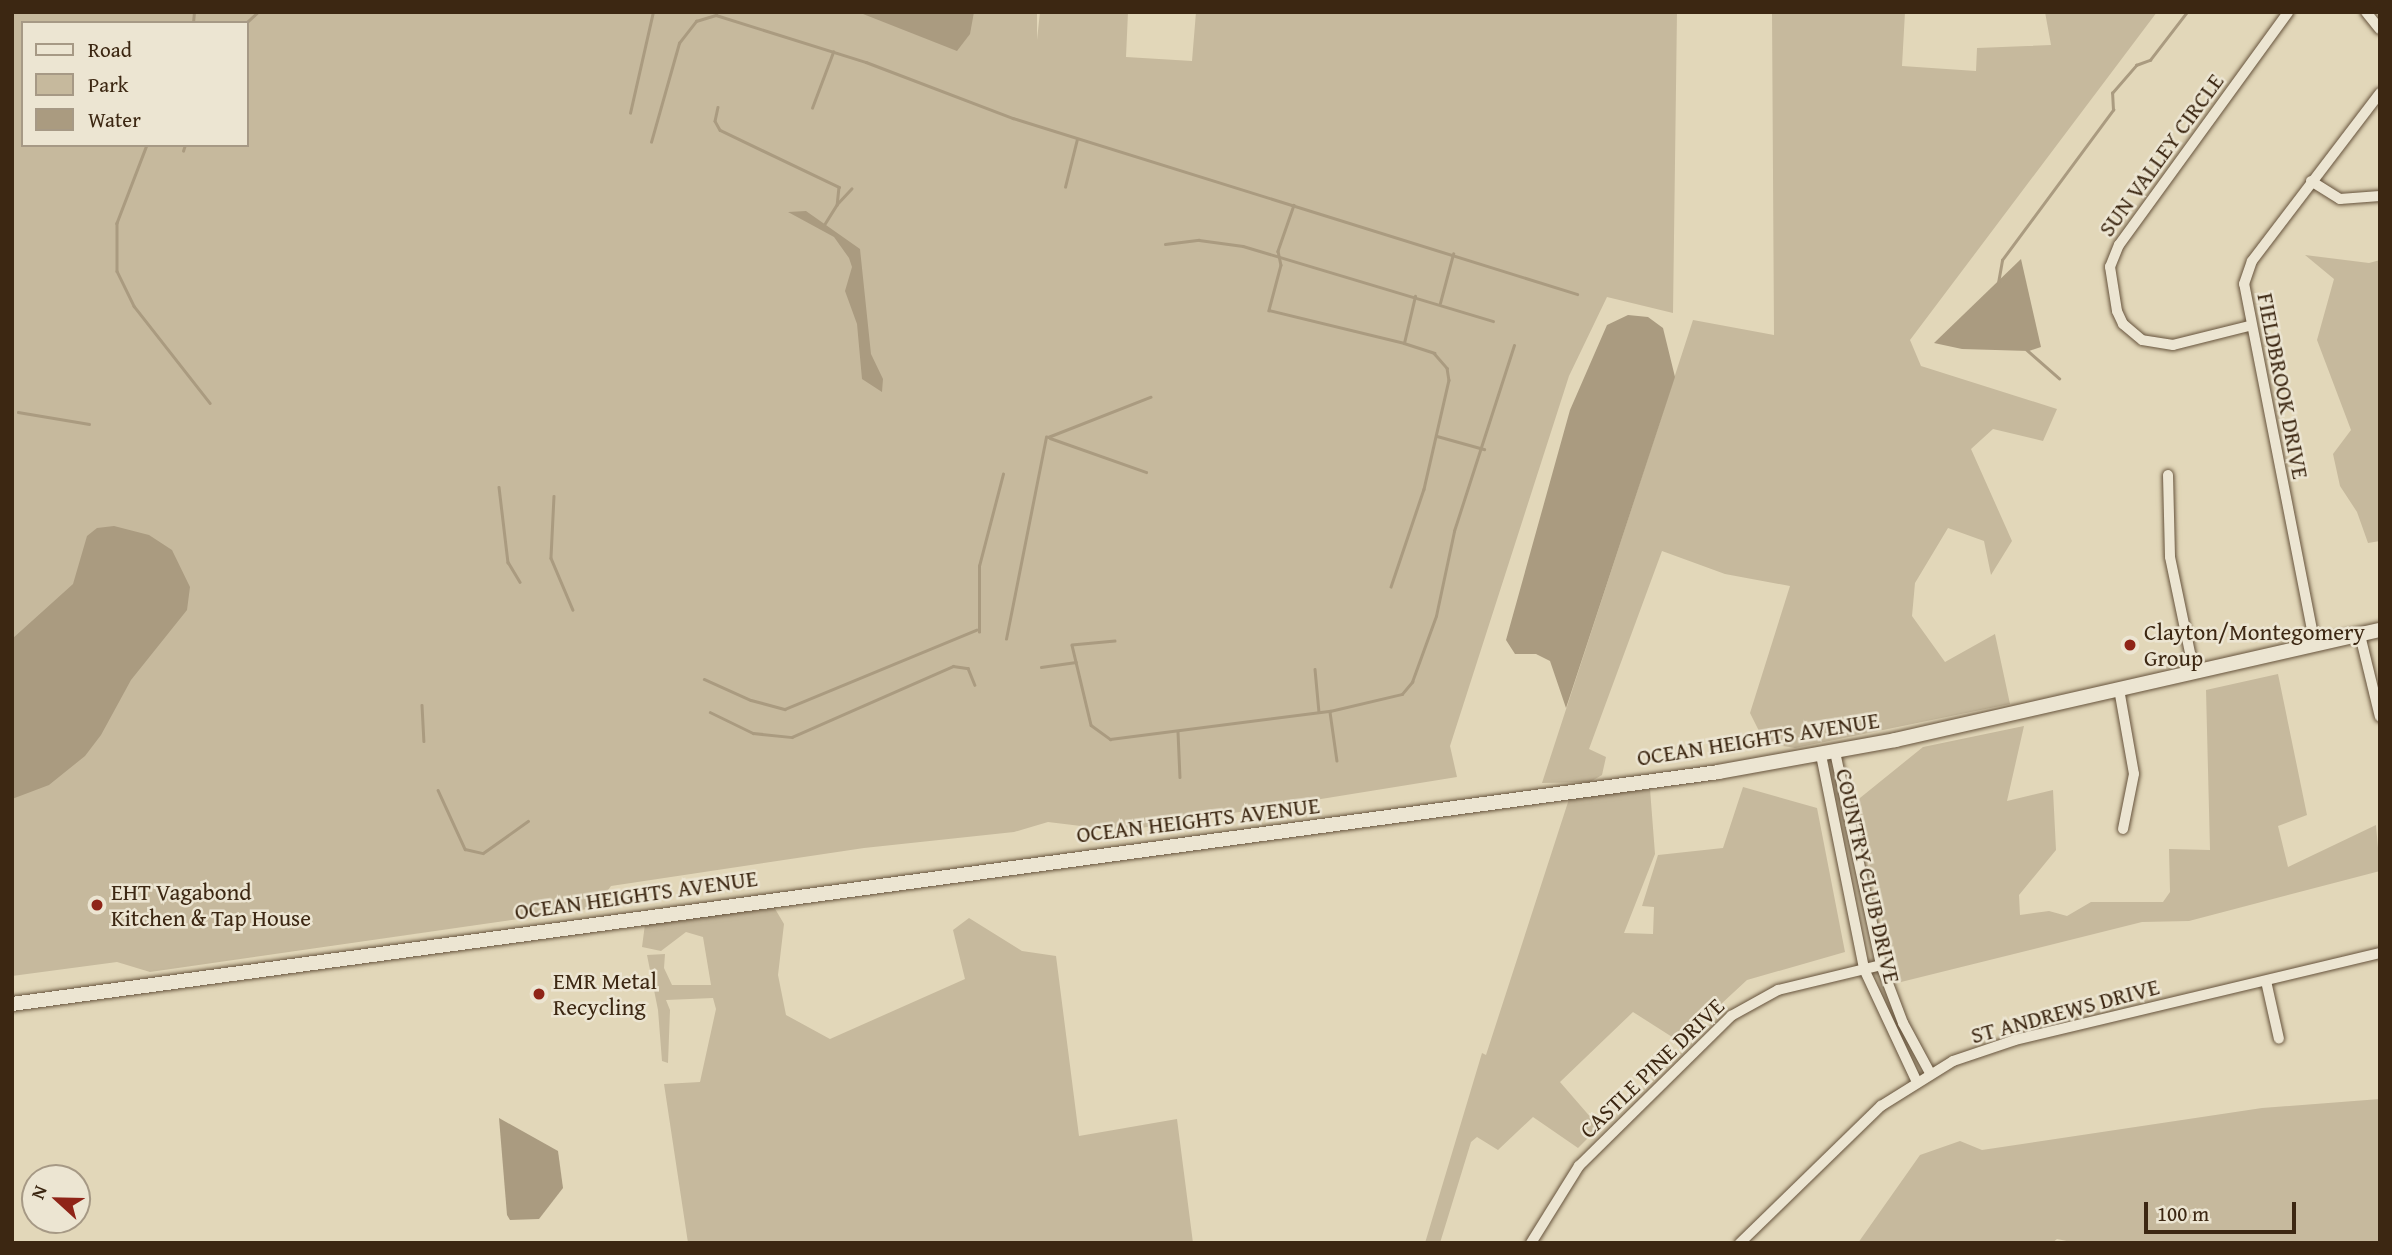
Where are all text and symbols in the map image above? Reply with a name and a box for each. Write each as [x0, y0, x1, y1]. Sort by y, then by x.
legend [21, 21, 248, 147]
text: Road [88, 34, 132, 65]
street label: SUN VALLEY CIRCLE [2093, 68, 2229, 242]
text: Park [88, 69, 129, 100]
text: Water [88, 104, 141, 135]
street label: FIELDBROOK DRIVE [2251, 291, 2315, 481]
place label: Clayton/Montegomery Group [2144, 618, 2365, 672]
marker: Clayton/Montegomery Group [2122, 637, 2138, 653]
street label: OCEAN HEIGHTS AVENUE [1635, 706, 1881, 772]
street label: COUNTRY CLUB DRIVE [1830, 766, 1906, 986]
street label: OCEAN HEIGHTS AVENUE [1075, 791, 1321, 849]
street label: OCEAN HEIGHTS AVENUE [513, 864, 759, 926]
place label: EHT Vagabond Kitchen & Tap House [111, 878, 311, 932]
marker: EHT Vagabond Kitchen & Tap House [89, 897, 105, 913]
place label: EMR Metal Recycling [553, 967, 657, 1021]
street label: ST ANDREWS DRIVE [1968, 973, 2162, 1049]
marker: EMR Metal Recycling [531, 986, 547, 1002]
street label: CASTLE PINE DRIVE [1574, 992, 1730, 1144]
north arrow [21, 1164, 91, 1234]
text: N [23, 1181, 54, 1203]
scale bar [2147, 1188, 2299, 1232]
text: 100 m [2157, 1198, 2209, 1229]

